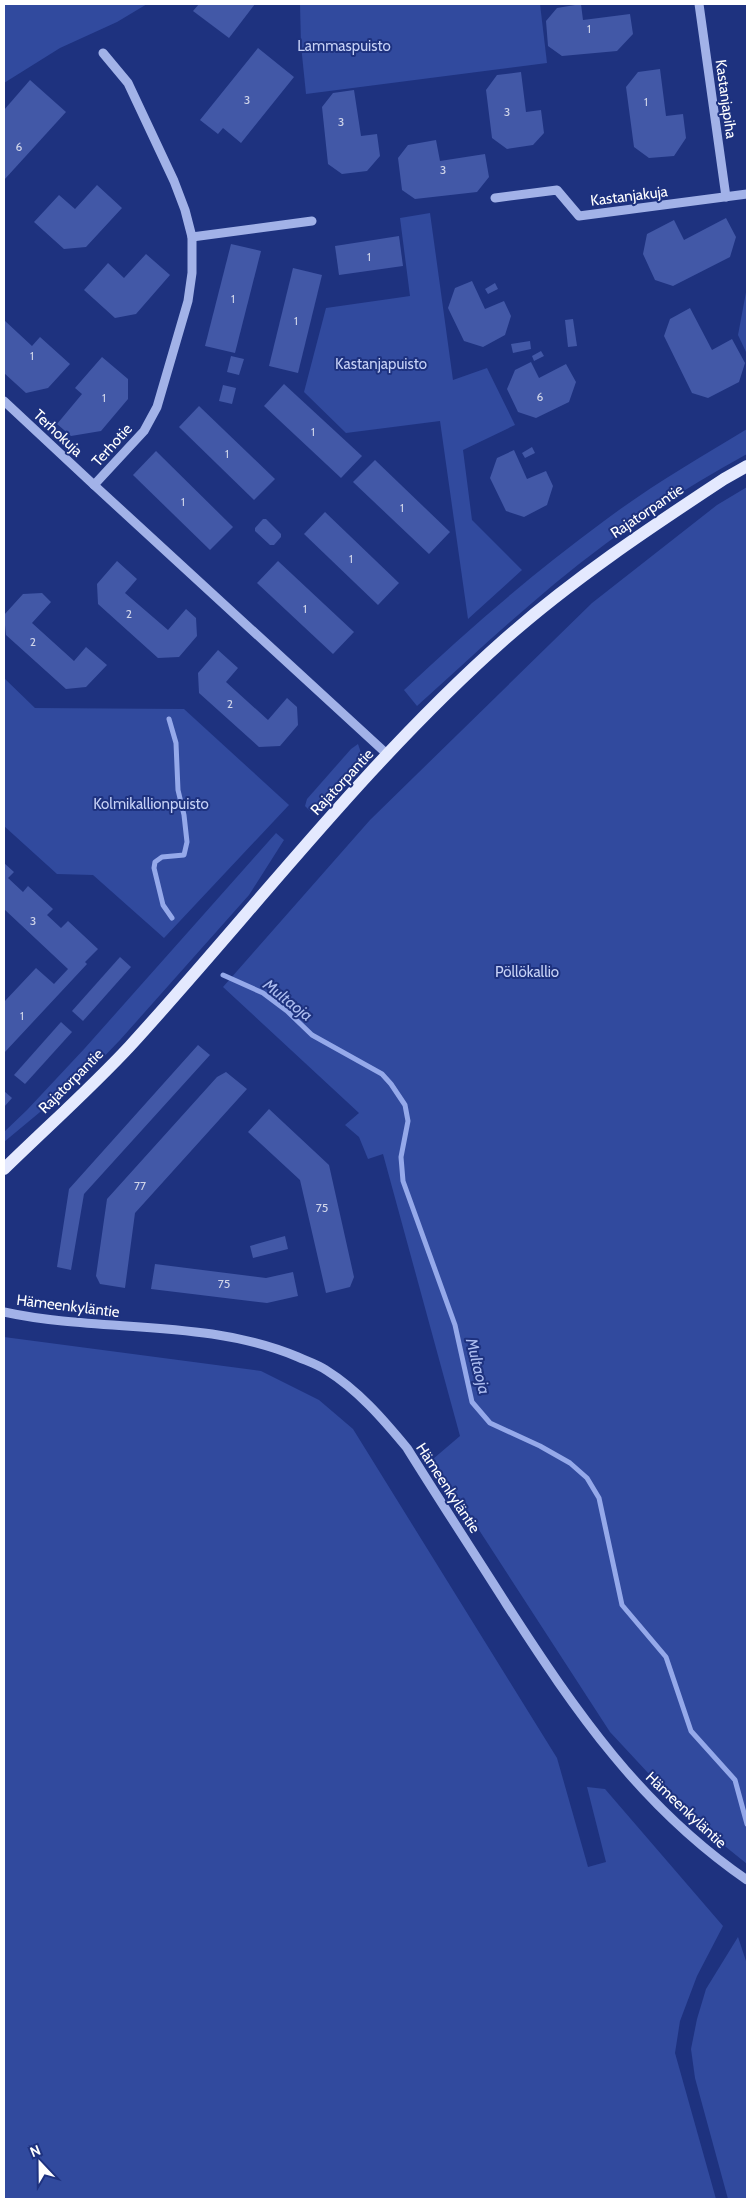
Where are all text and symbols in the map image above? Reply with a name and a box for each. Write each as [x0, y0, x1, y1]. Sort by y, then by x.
house number: 1 [587, 21, 591, 36]
park label: Lammaspuisto [297, 37, 391, 55]
street label: Kastanjapiha [712, 58, 741, 141]
house number: 3 [244, 92, 250, 107]
house number: 1 [644, 94, 648, 109]
house number: 3 [504, 104, 510, 119]
house number: 3 [338, 114, 344, 129]
house number: 6 [16, 139, 23, 154]
house number: 3 [440, 162, 446, 177]
street label: Kastanjakuja [589, 182, 670, 210]
house number: 1 [367, 249, 371, 264]
house number: 1 [231, 291, 235, 306]
house number: 1 [294, 313, 298, 328]
house number: 1 [30, 348, 34, 363]
park label: Kastanjapuisto [335, 355, 427, 373]
house number: 6 [537, 389, 544, 404]
house number: 1 [102, 390, 106, 405]
street label: Terhokuja [30, 406, 87, 461]
street label: Terhotie [88, 420, 136, 470]
house number: 1 [311, 424, 315, 439]
house number: 1 [225, 446, 229, 461]
street label: Rajatorpantie [607, 480, 687, 542]
house number: 1 [181, 494, 185, 509]
house number: 1 [400, 500, 404, 515]
house number: 1 [349, 551, 353, 566]
house number: 1 [303, 601, 307, 616]
house number: 2 [126, 606, 132, 621]
house number: 2 [30, 634, 36, 649]
house number: 2 [227, 696, 233, 711]
street label: Rajatorpantie [307, 745, 377, 819]
park label: Kolmikallionpuisto [93, 795, 209, 813]
house number: 3 [30, 913, 36, 928]
park label: Pöllökallio [495, 963, 559, 981]
water label: Multaoja [259, 974, 316, 1025]
house number: 1 [20, 1008, 24, 1023]
street label: Rajatorpantie [35, 1045, 107, 1117]
house number: 77 [134, 1178, 146, 1193]
house number: 75 [316, 1200, 328, 1215]
house number: 75 [218, 1276, 230, 1291]
street label: Hämeenkyläntie [15, 1291, 121, 1321]
water label: Multaoja [462, 1335, 494, 1396]
street label: Hämeenkyläntie [412, 1440, 484, 1537]
street label: Hämeenkyläntie [642, 1768, 730, 1852]
north arrow [15, 2138, 65, 2188]
text: N [27, 2141, 43, 2161]

